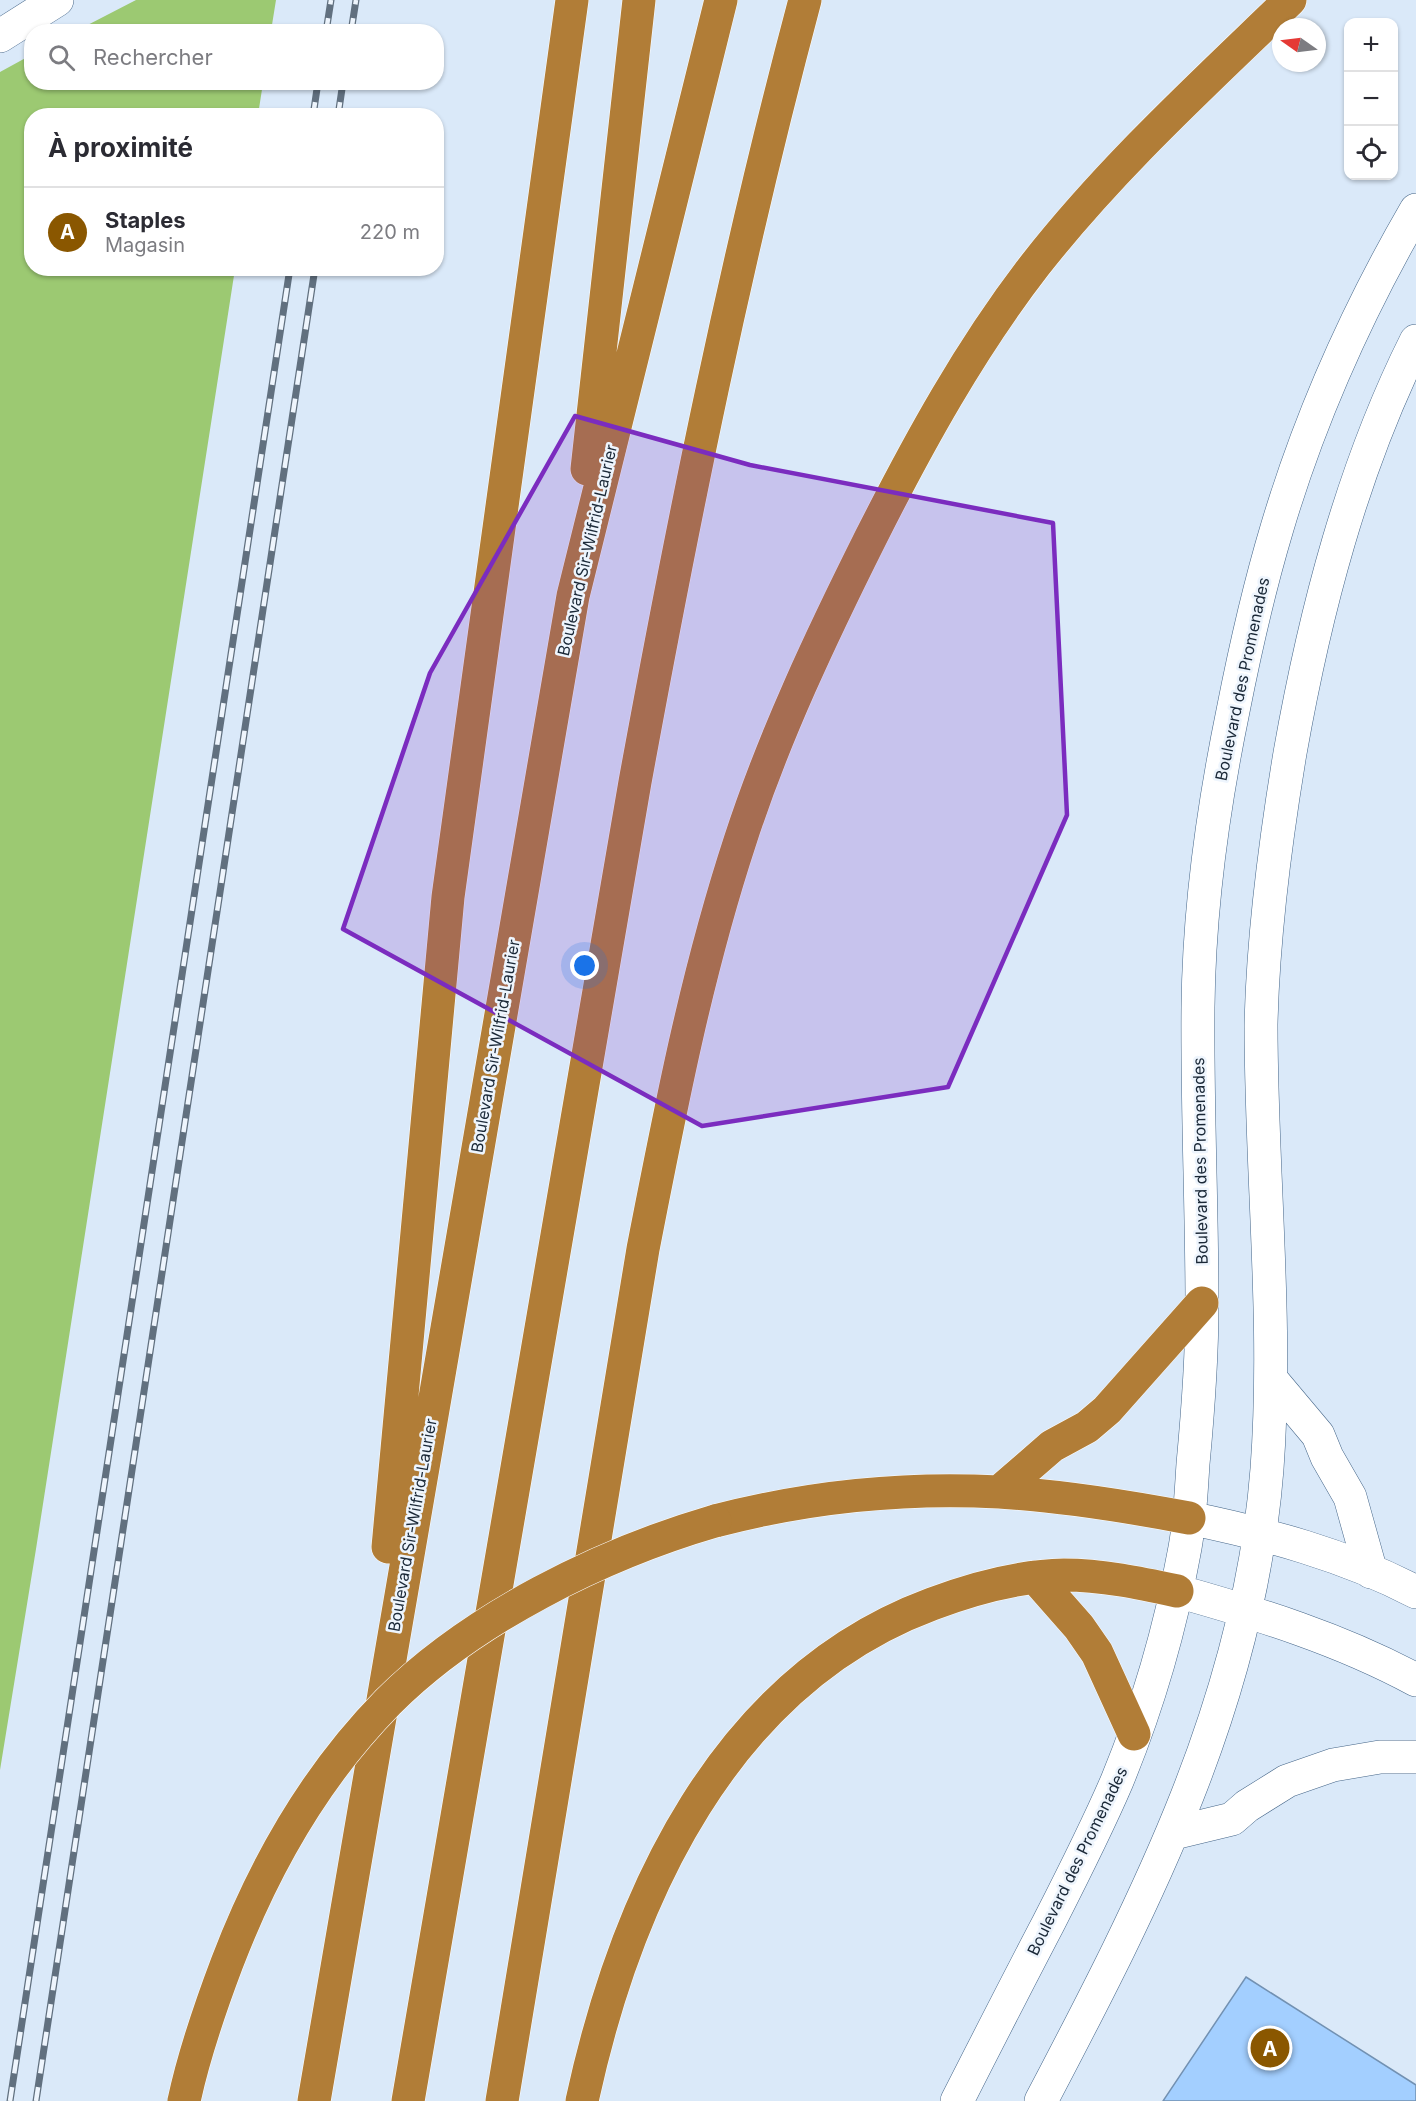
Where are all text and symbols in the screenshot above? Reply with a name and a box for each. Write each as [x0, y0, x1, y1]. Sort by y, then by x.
north arrow [1272, 18, 1326, 72]
map controls [1344, 18, 1398, 180]
button: + [1344, 18, 1398, 72]
search box [24, 24, 444, 90]
icon: search [45, 41, 78, 74]
text: Rechercher [93, 44, 213, 70]
button: − [1344, 72, 1398, 126]
button: locate [1344, 126, 1398, 180]
text: À proximité [48, 132, 193, 163]
text: Staples [105, 207, 186, 233]
text: A [60, 220, 75, 244]
text: 220 m [360, 220, 420, 244]
text: Magasin [105, 233, 185, 257]
street label: Boulevard Sir-Wilfrid-Laurier [553, 442, 621, 658]
street label: Boulevard des Promenades [1211, 576, 1273, 782]
street label: Boulevard Sir-Wilfrid-Laurier [466, 938, 524, 1154]
your location [570, 951, 599, 980]
street label: Boulevard des Promenades [1188, 1057, 1212, 1265]
street label: Boulevard Sir-Wilfrid-Laurier [383, 1417, 441, 1633]
street label: Boulevard des Promenades [1023, 1763, 1131, 1959]
pin: A [1250, 2026, 1290, 2070]

